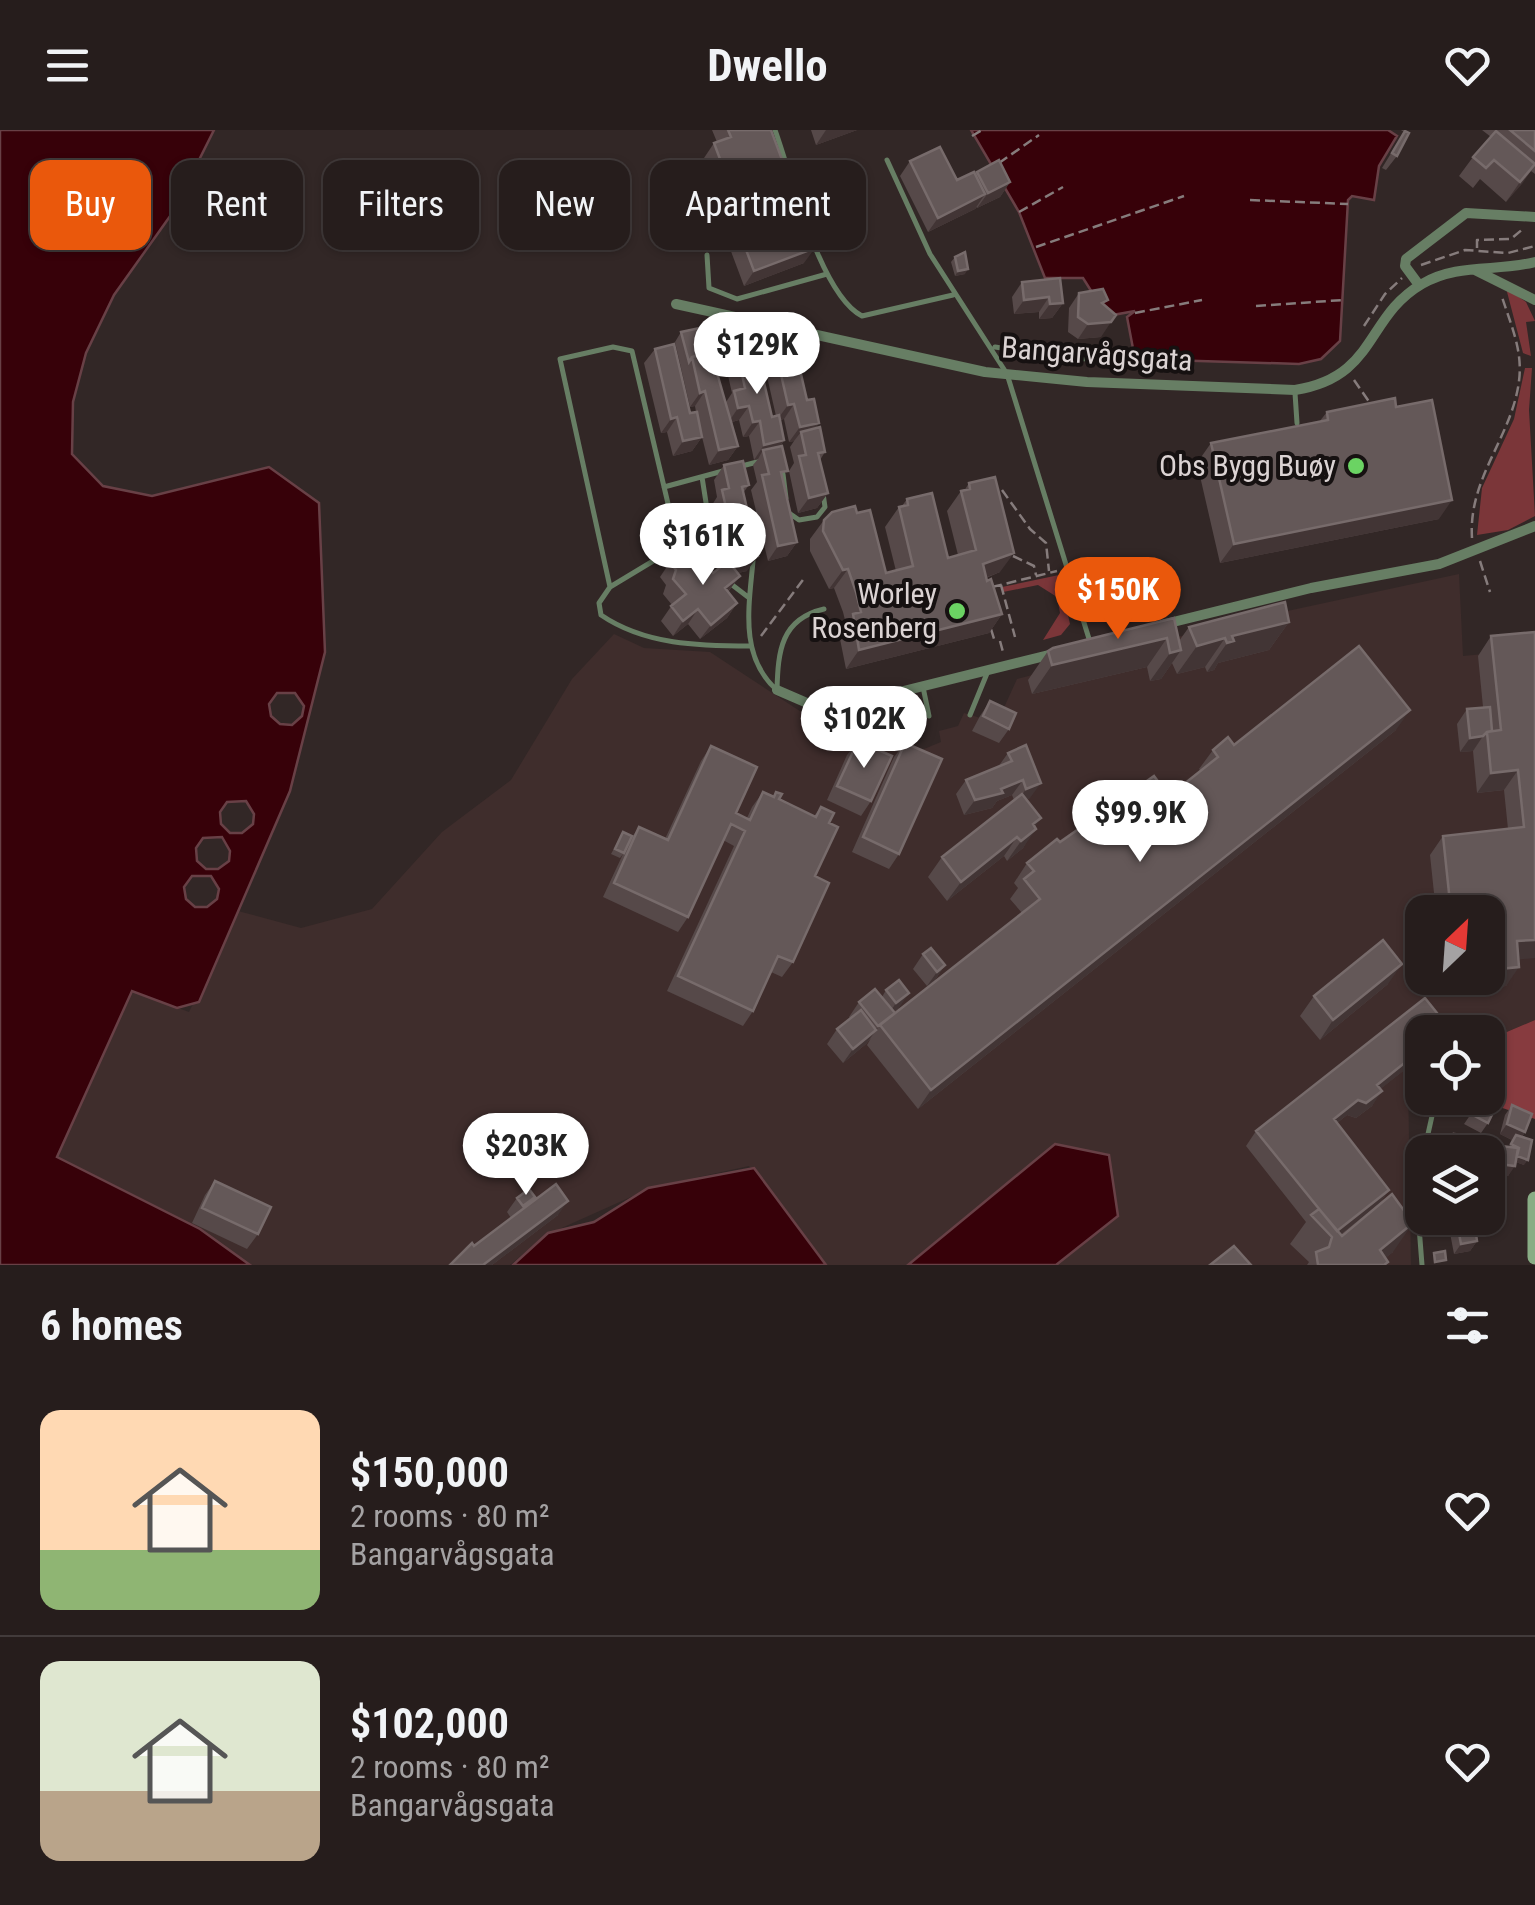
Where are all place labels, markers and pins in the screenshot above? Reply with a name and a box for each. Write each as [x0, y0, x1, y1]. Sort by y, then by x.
pin: $129K [687, 312, 827, 397]
place label: Obs Bygg Buøy [1159, 448, 1336, 483]
marker: Obs Bygg Buøy [1345, 455, 1367, 477]
pin: $161K [633, 503, 773, 588]
pin: $150K [1048, 557, 1188, 642]
place label: Worley Rosenberg [811, 576, 937, 645]
marker: Worley Rosenberg [946, 600, 968, 622]
pin: $102K [794, 686, 934, 771]
pin: $99.9K [1059, 780, 1221, 865]
pin: $203K [456, 1113, 596, 1198]

